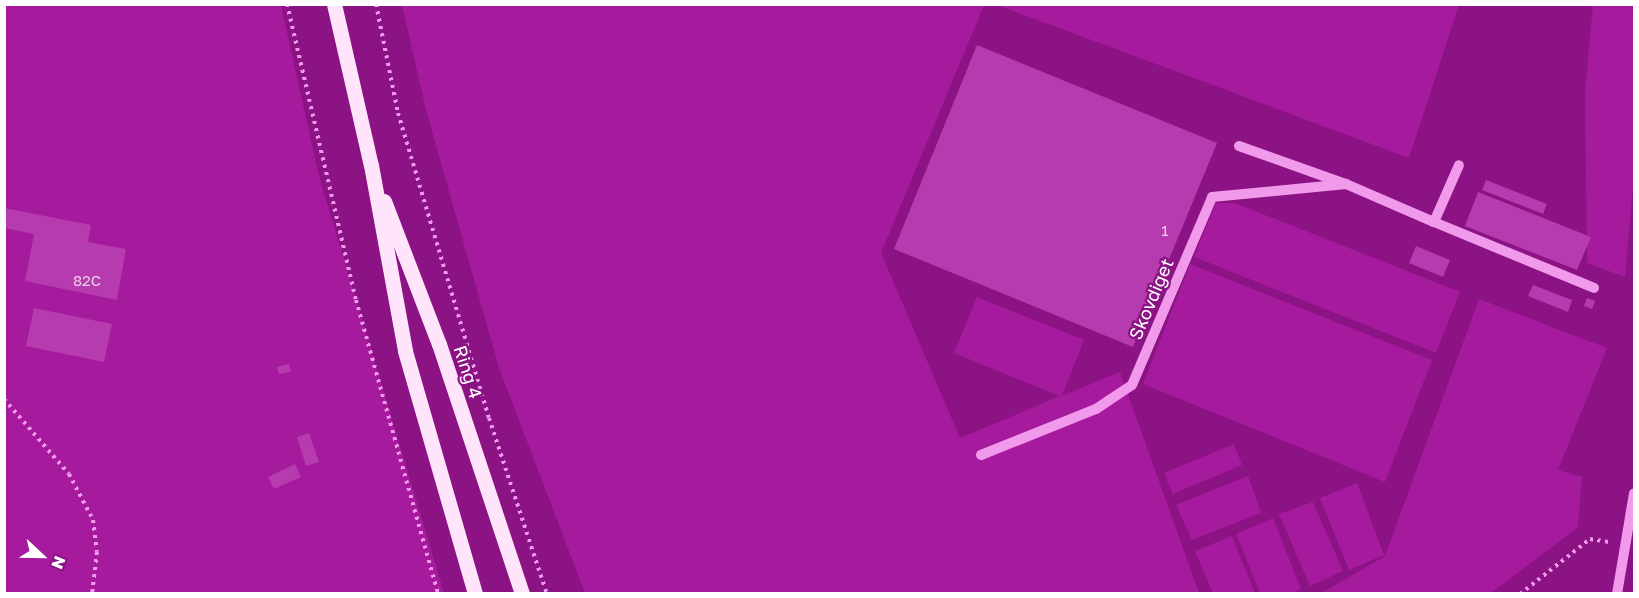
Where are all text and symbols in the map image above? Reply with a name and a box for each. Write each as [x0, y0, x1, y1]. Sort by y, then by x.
house number: 1 [1161, 222, 1169, 240]
street label: Skovdiget [1124, 255, 1178, 343]
house number: 82C [73, 272, 101, 290]
street label: Ring 4 [449, 343, 487, 401]
north arrow [12, 526, 72, 586]
text: N [47, 553, 70, 572]

